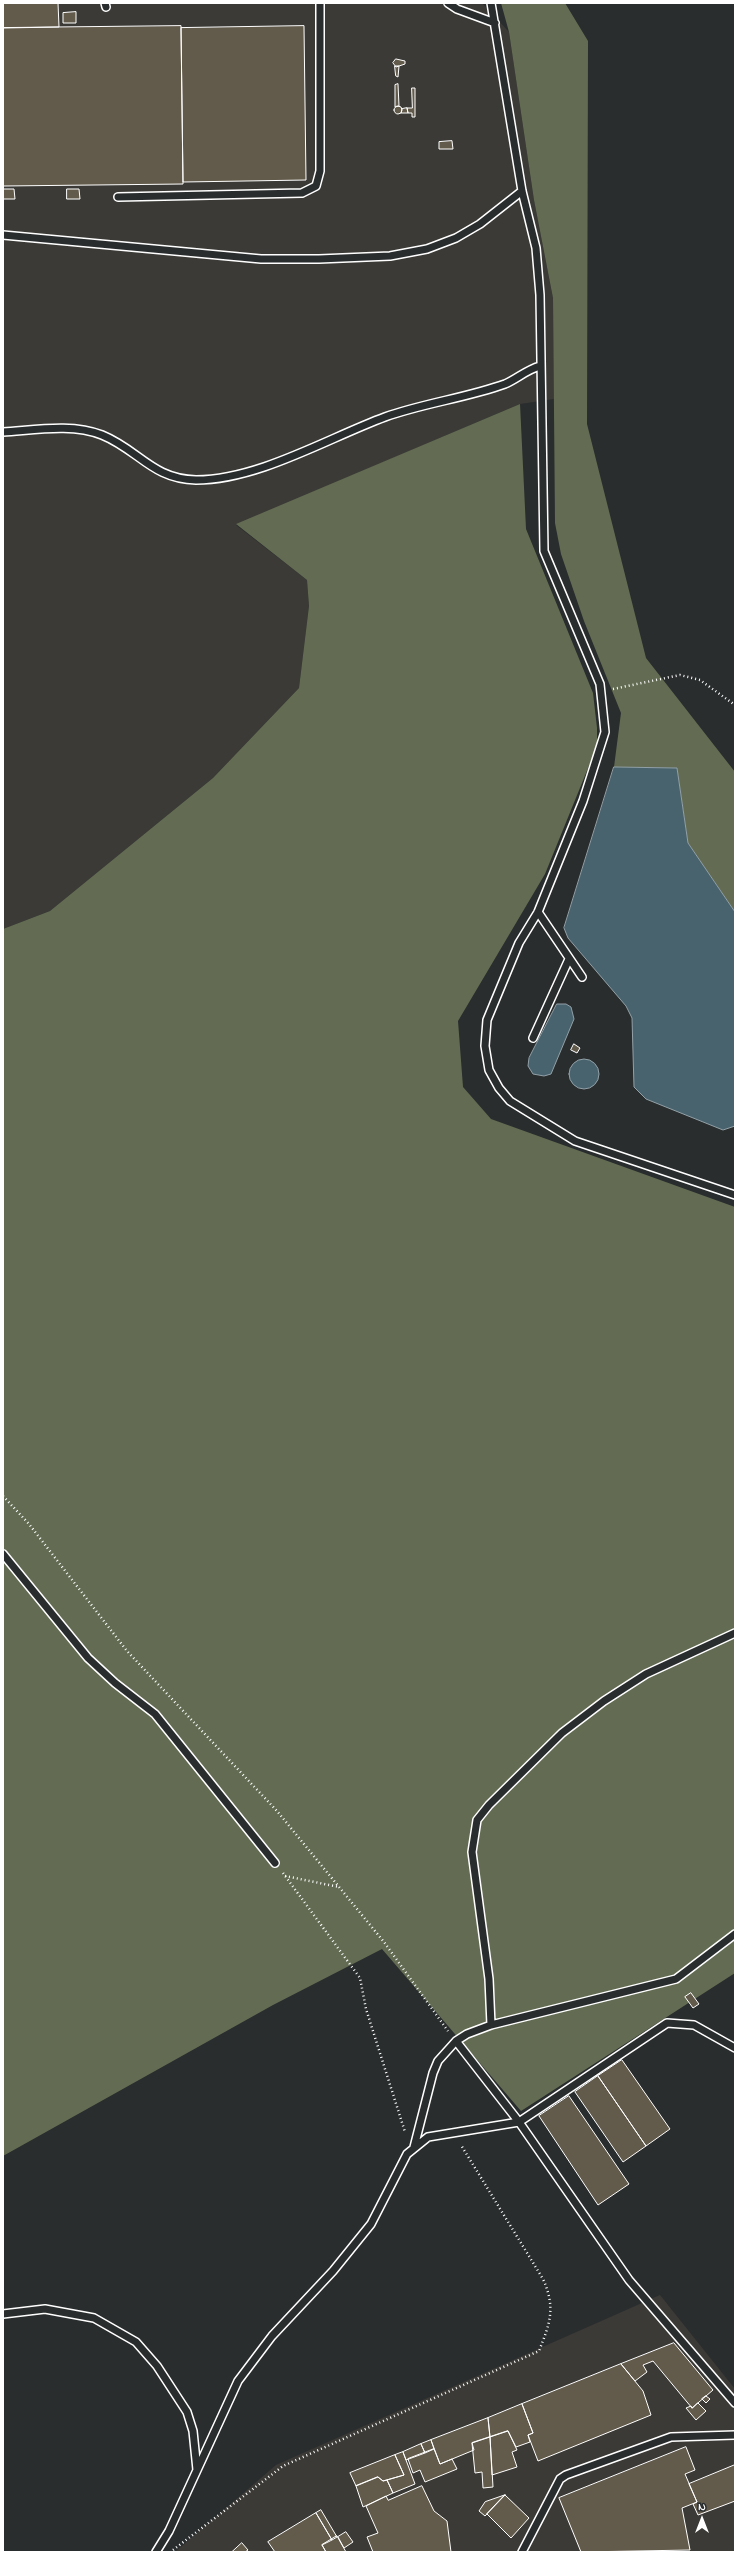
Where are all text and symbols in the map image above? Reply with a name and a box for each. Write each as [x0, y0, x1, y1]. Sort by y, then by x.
north arrow [682, 2499, 722, 2539]
text: N [698, 2499, 706, 2515]

